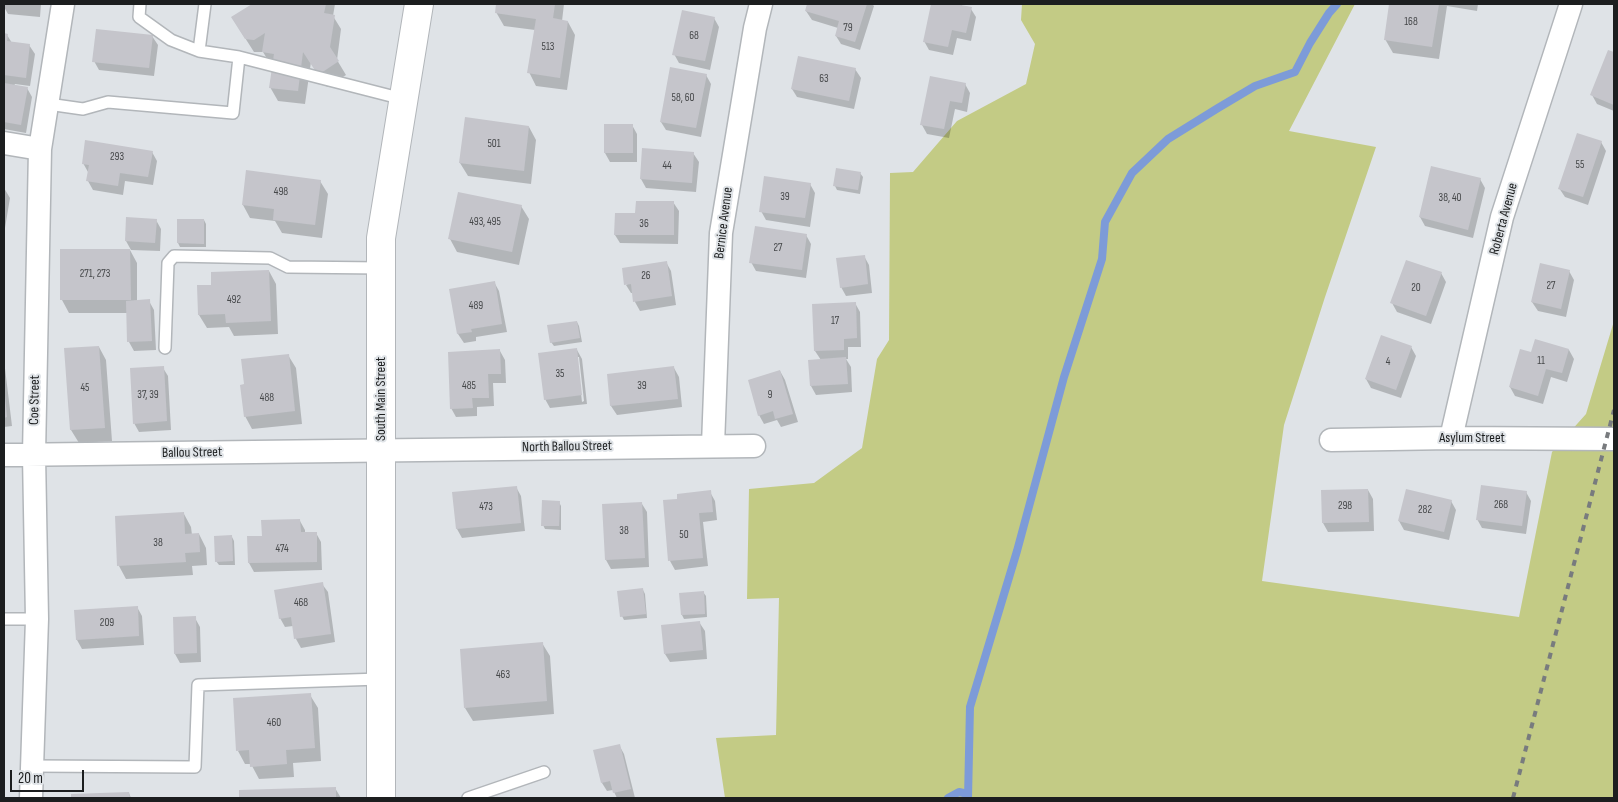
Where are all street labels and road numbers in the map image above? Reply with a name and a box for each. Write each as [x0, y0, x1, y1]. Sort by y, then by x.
street label: Roberta Avenue [1486, 181, 1522, 257]
street label: Bernice Avenue [711, 186, 737, 260]
street label: South Main Street [373, 357, 389, 441]
street label: Coe Street [26, 375, 44, 425]
street label: Asylum Street [1439, 430, 1505, 446]
street label: North Ballou Street [522, 438, 612, 456]
street label: Ballou Street [162, 444, 222, 462]

